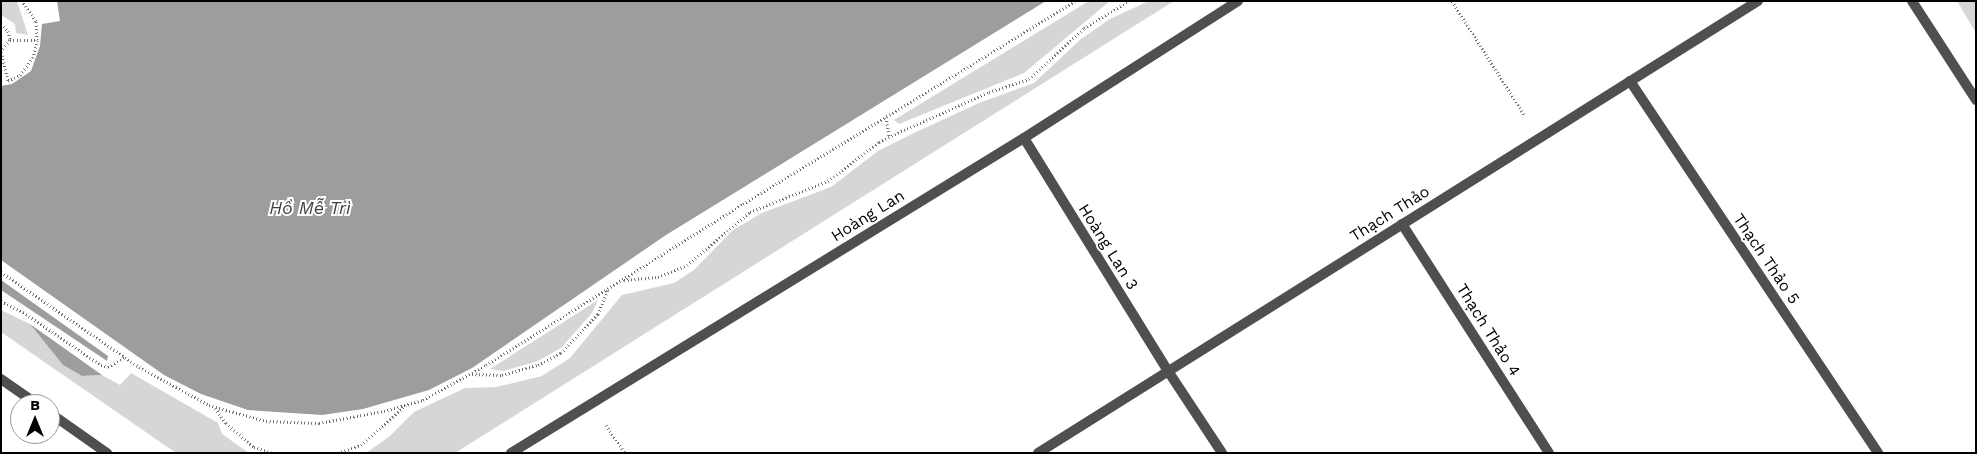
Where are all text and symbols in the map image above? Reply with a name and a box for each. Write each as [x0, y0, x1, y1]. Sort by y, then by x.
street label: Thạch Thảo [1347, 182, 1433, 246]
street label: Hoàng Lan [828, 186, 908, 246]
water label: Hồ Mễ Trì [269, 197, 351, 219]
street label: Hoàng Lan 3 [1074, 201, 1142, 293]
street label: Thạch Thảo 5 [1729, 210, 1803, 308]
street label: Thạch Thảo 4 [1452, 280, 1524, 380]
north arrow [10, 394, 60, 444]
text: B [30, 397, 40, 413]

